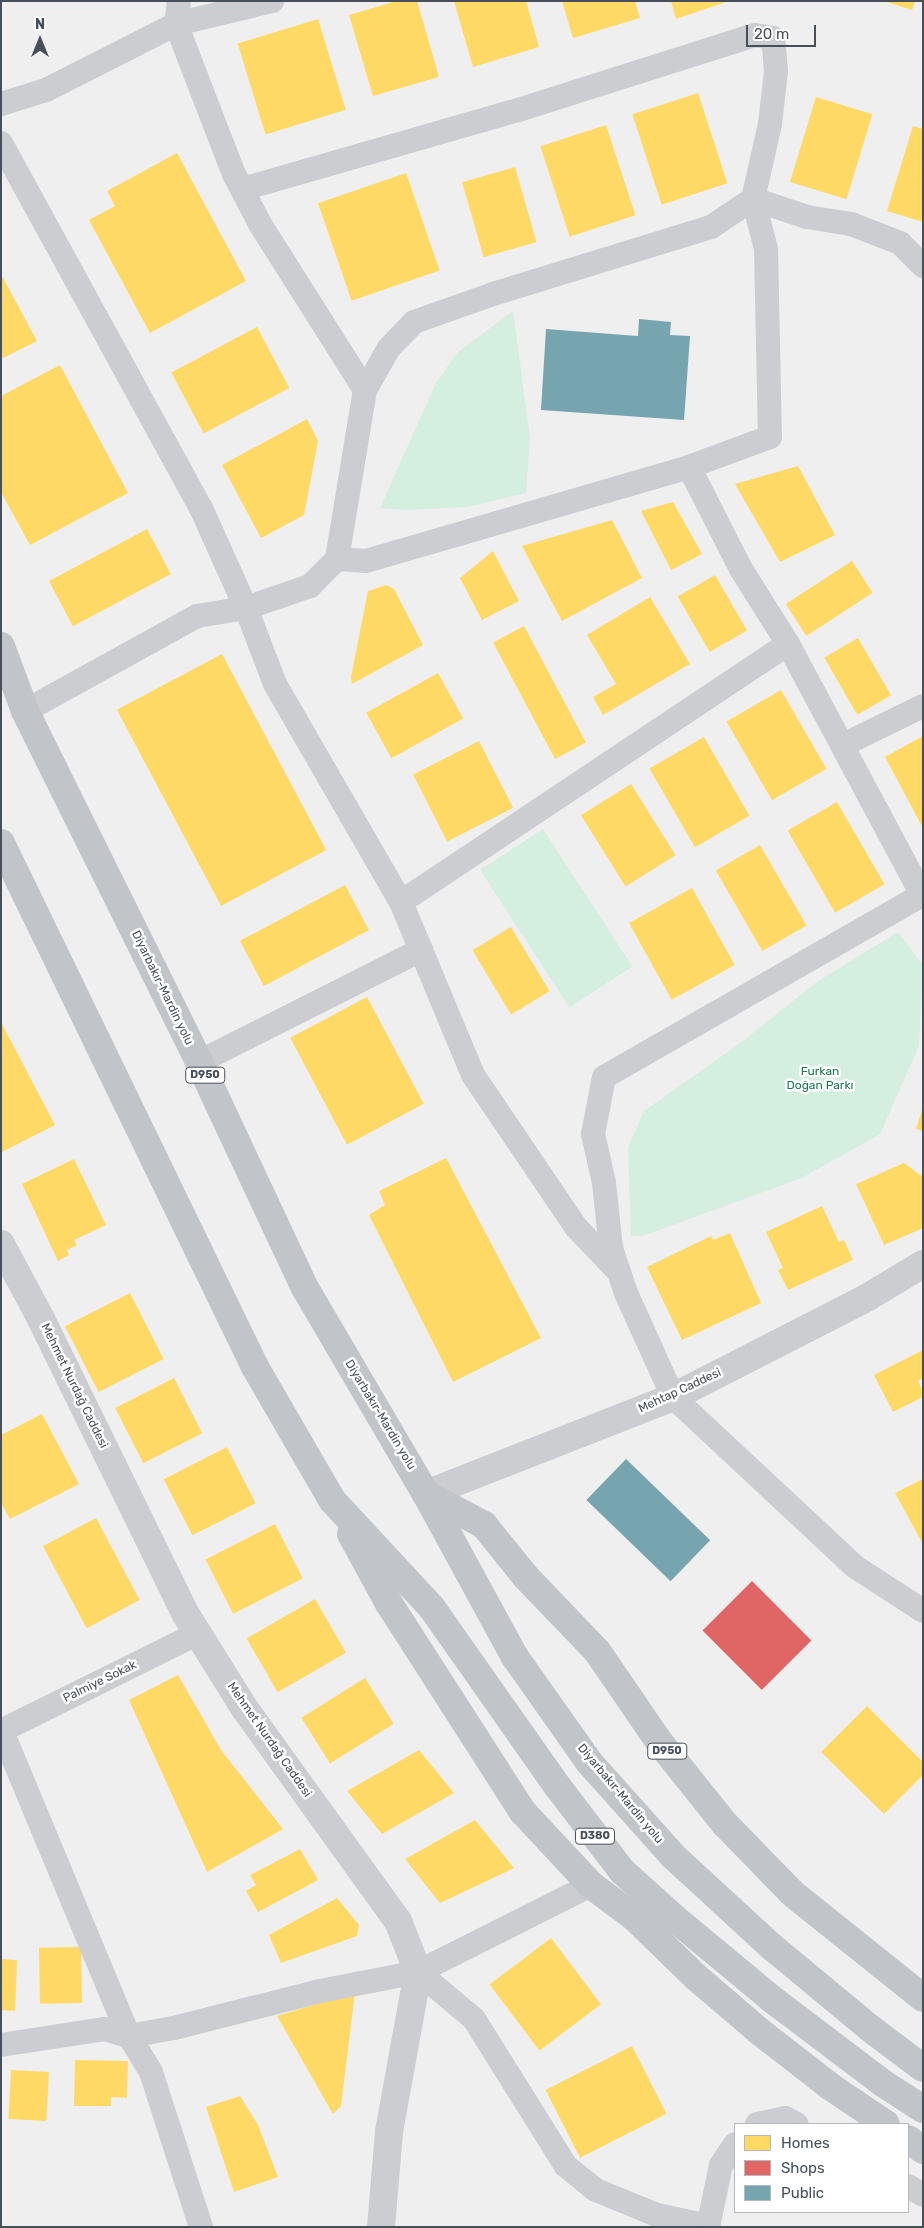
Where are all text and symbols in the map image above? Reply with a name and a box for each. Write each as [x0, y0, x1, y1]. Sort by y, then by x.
north arrow [15, 15, 65, 65]
scale bar [749, 15, 819, 47]
text: N [35, 16, 45, 33]
text: 20 m [754, 25, 789, 43]
street label: Diyarbakır-Mardin yolu [128, 928, 196, 1048]
park label: Furkan Doğan Parkı [786, 1065, 854, 1093]
road number: D950 [185, 1066, 225, 1084]
street label: Mehmet Nurdağ Caddesi [37, 1321, 111, 1451]
street label: Diyarbakır-Mardin yolu [341, 1357, 419, 1473]
street label: Mehtap Caddesi [636, 1366, 724, 1416]
street label: Palmiye Sokak [61, 1658, 139, 1706]
street label: Mehmet Nurdağ Caddesi [224, 1680, 314, 1800]
street label: Diyarbakır-Mardin yolu [574, 1741, 666, 1847]
road number: D950 [647, 1742, 687, 1760]
road number: D380 [574, 1828, 616, 1844]
legend [734, 2123, 909, 2213]
text: Homes [781, 2134, 830, 2152]
text: Shops [781, 2159, 825, 2177]
text: Public [781, 2184, 824, 2202]

